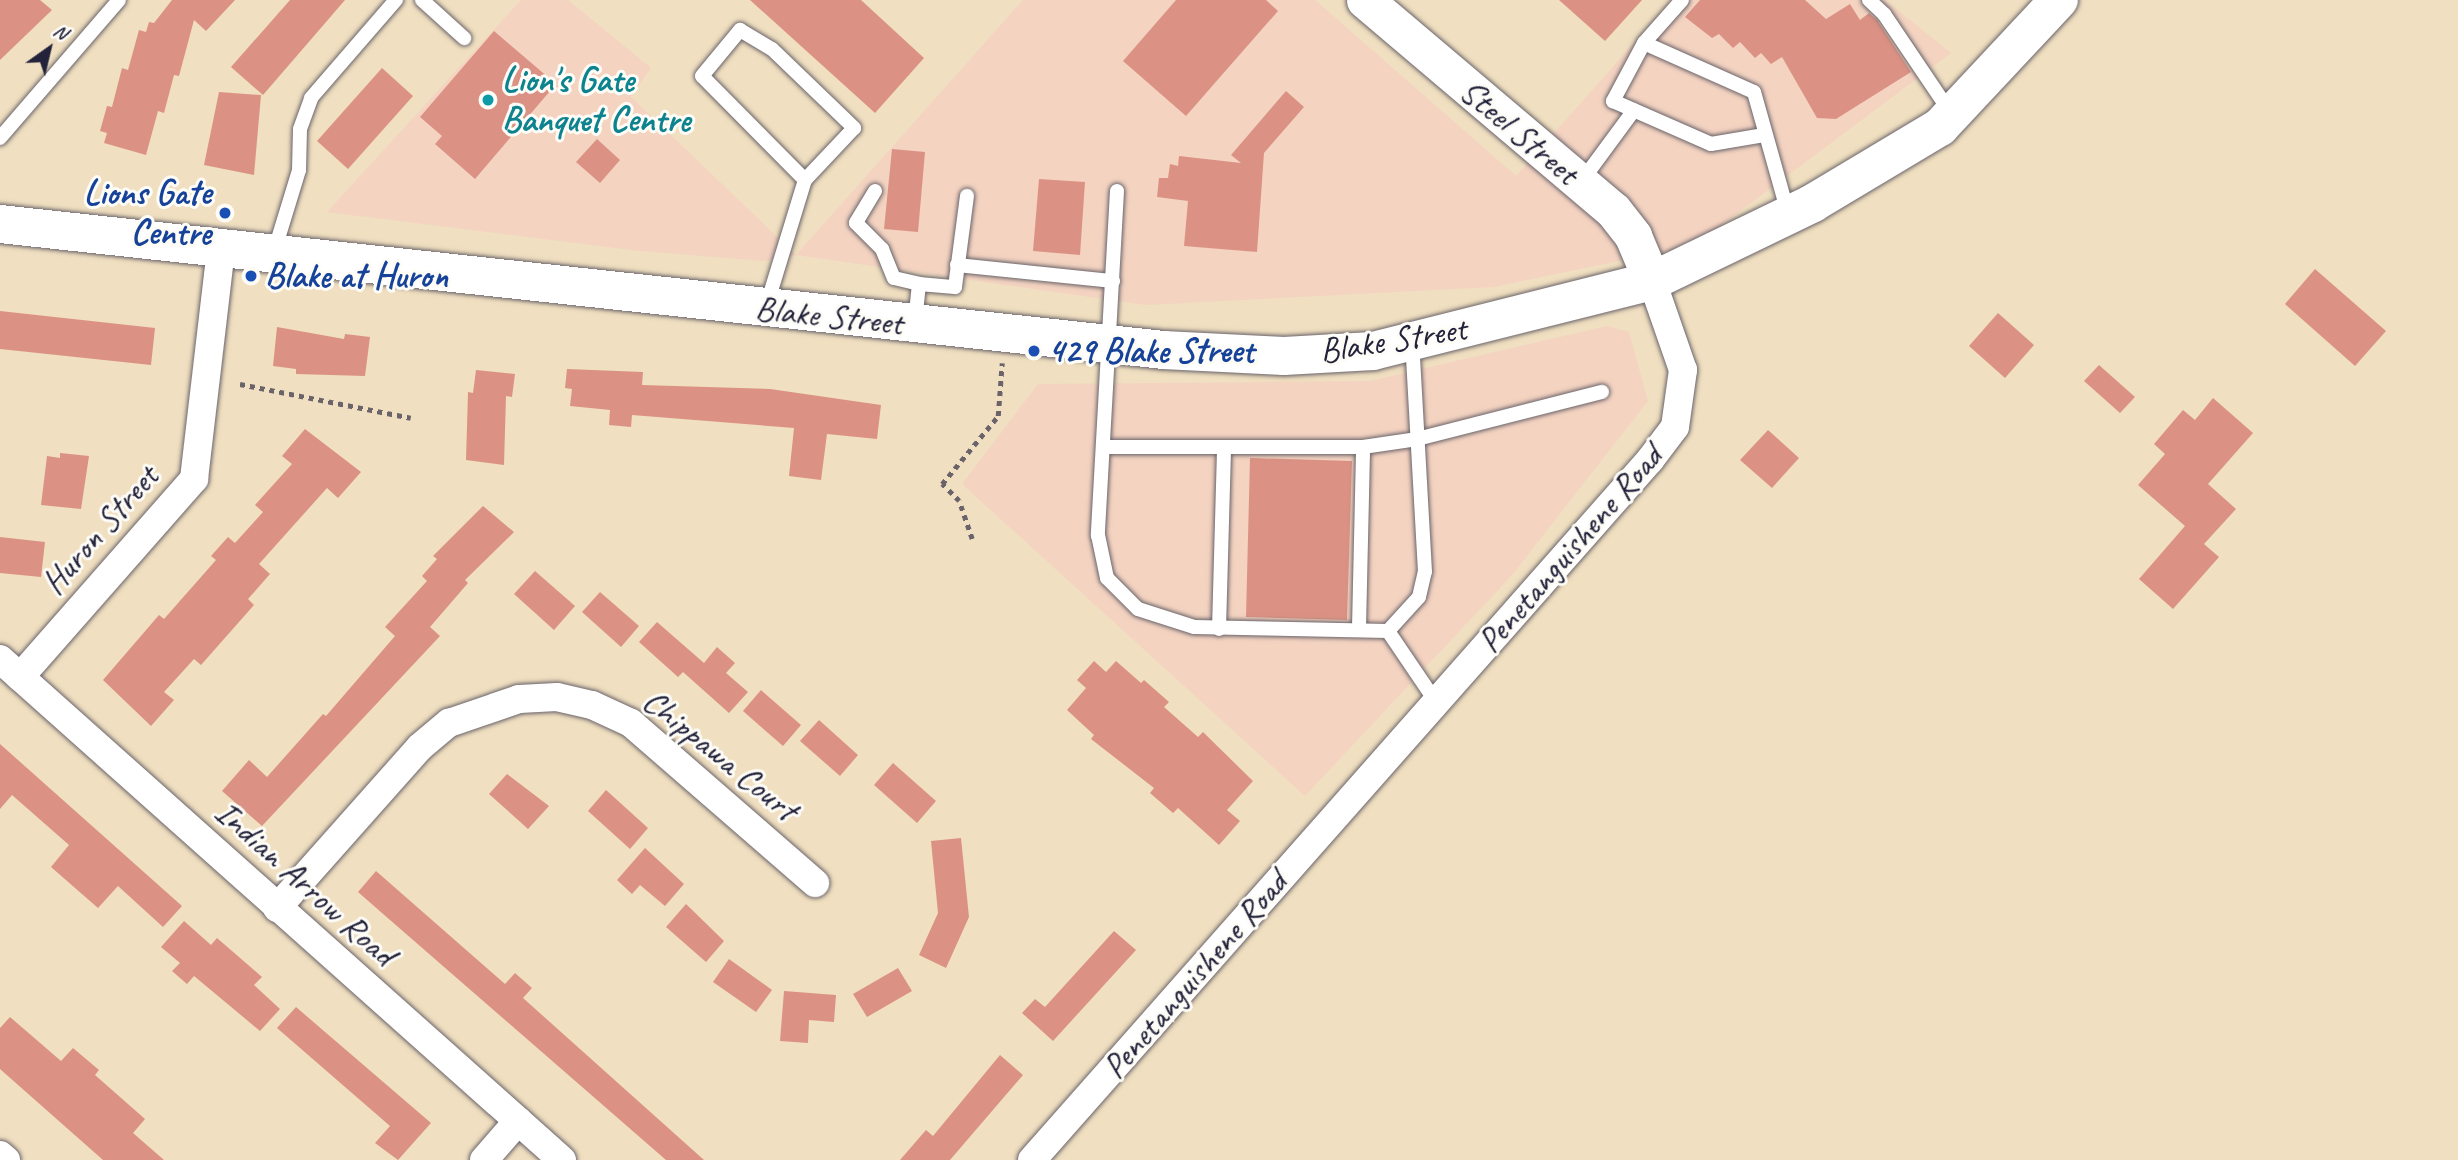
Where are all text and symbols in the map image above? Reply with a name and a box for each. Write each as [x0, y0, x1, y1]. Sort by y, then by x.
north arrow [14, 14, 84, 84]
text: N [49, 18, 72, 45]
place label: Lion's Gate Banquet Centre [502, 59, 690, 141]
street label: Steel Street [1451, 70, 1587, 194]
marker: Lion's Gate Banquet Centre [480, 92, 496, 108]
place label: Lions Gate Centre [83, 172, 211, 254]
marker: Lions Gate Centre [217, 205, 233, 221]
place label: Blake at Huron [265, 255, 449, 297]
marker: Blake at Huron [243, 268, 259, 284]
street label: Blake Street [753, 287, 905, 345]
street label: Blake Street [1316, 308, 1470, 372]
place label: 429 Blake Street [1048, 330, 1254, 372]
marker: 429 Blake Street [1026, 343, 1042, 359]
street label: Penetanguishene Road [1469, 437, 1671, 661]
street label: Huron Street [32, 457, 168, 603]
street label: Chippawa Court [634, 680, 806, 830]
street label: Indian Arrow Road [206, 791, 404, 975]
street label: Penetanguishene Road [1094, 863, 1296, 1087]

